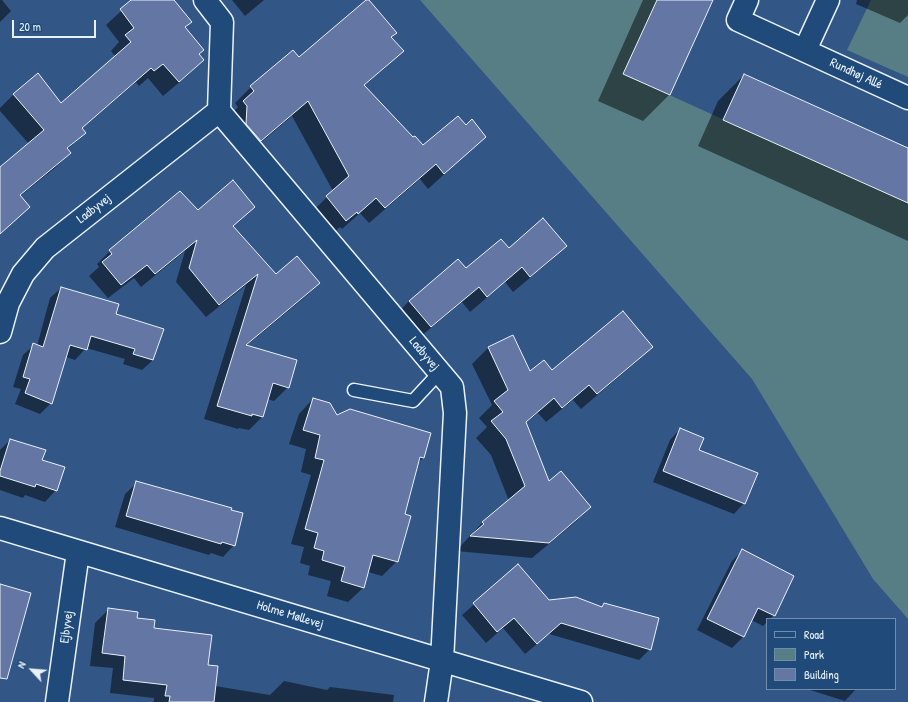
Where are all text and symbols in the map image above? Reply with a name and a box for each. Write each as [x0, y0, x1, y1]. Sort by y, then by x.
scale bar [14, 12, 98, 38]
text: 20 m [19, 18, 41, 35]
street label: Rundhøj Allé [827, 55, 885, 93]
street label: Ladbyvej [74, 191, 114, 227]
street label: Ladbyvej [405, 334, 443, 374]
street label: Holme Møllevej [255, 597, 325, 633]
street label: Ejbyvej [57, 610, 77, 644]
legend [766, 618, 896, 690]
text: Road [804, 626, 824, 643]
text: Park [804, 646, 824, 663]
north arrow [12, 650, 52, 690]
text: N [14, 659, 29, 670]
text: Building [804, 666, 839, 683]

